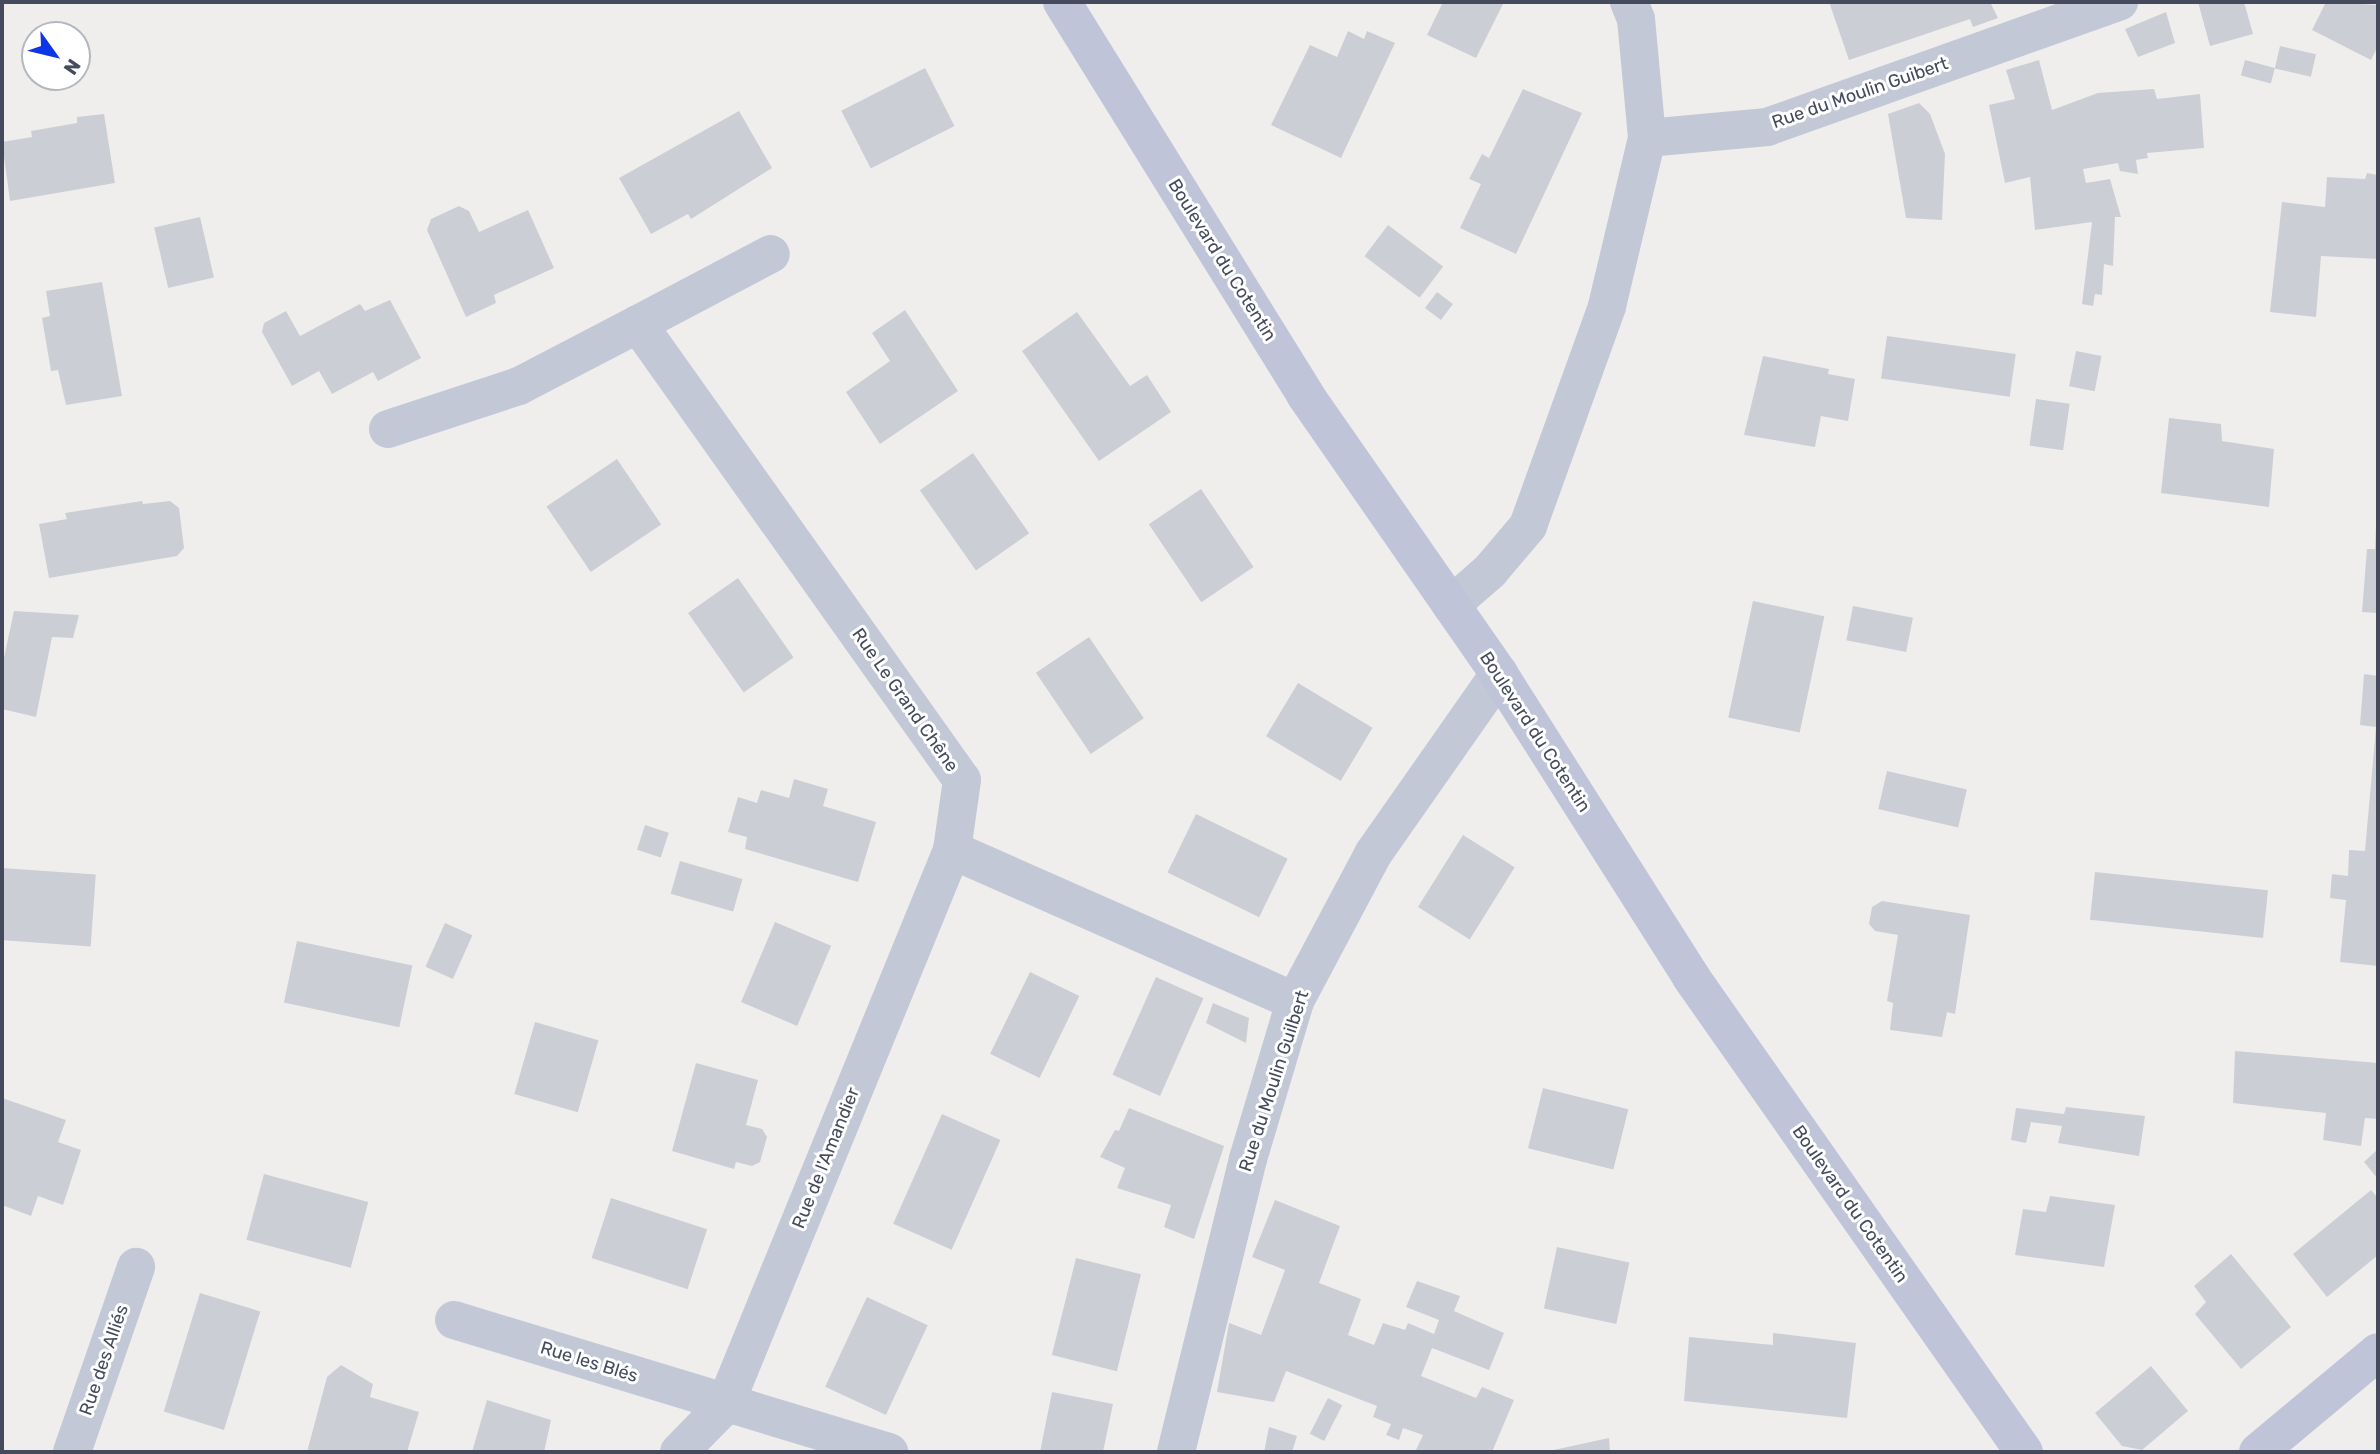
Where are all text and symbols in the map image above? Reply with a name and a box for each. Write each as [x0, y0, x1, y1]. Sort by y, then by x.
north arrow [21, 21, 91, 91]
street label: Rue du Moulin Guibert [1769, 53, 1951, 133]
text: N [59, 55, 86, 79]
street label: Boulevard du Cotentin [1163, 175, 1281, 345]
street label: Rue Le Grand Chêne [847, 624, 963, 776]
street label: Boulevard du Cotentin [1475, 648, 1595, 816]
street label: Rue du Moulin Guilbert [1235, 988, 1313, 1174]
street label: Rue de l'Amandier [788, 1084, 864, 1232]
street label: Boulevard du Cotentin [1788, 1121, 1912, 1287]
street label: Rue des Alliés [75, 1302, 133, 1418]
street label: Rue les Blés [538, 1337, 640, 1387]

